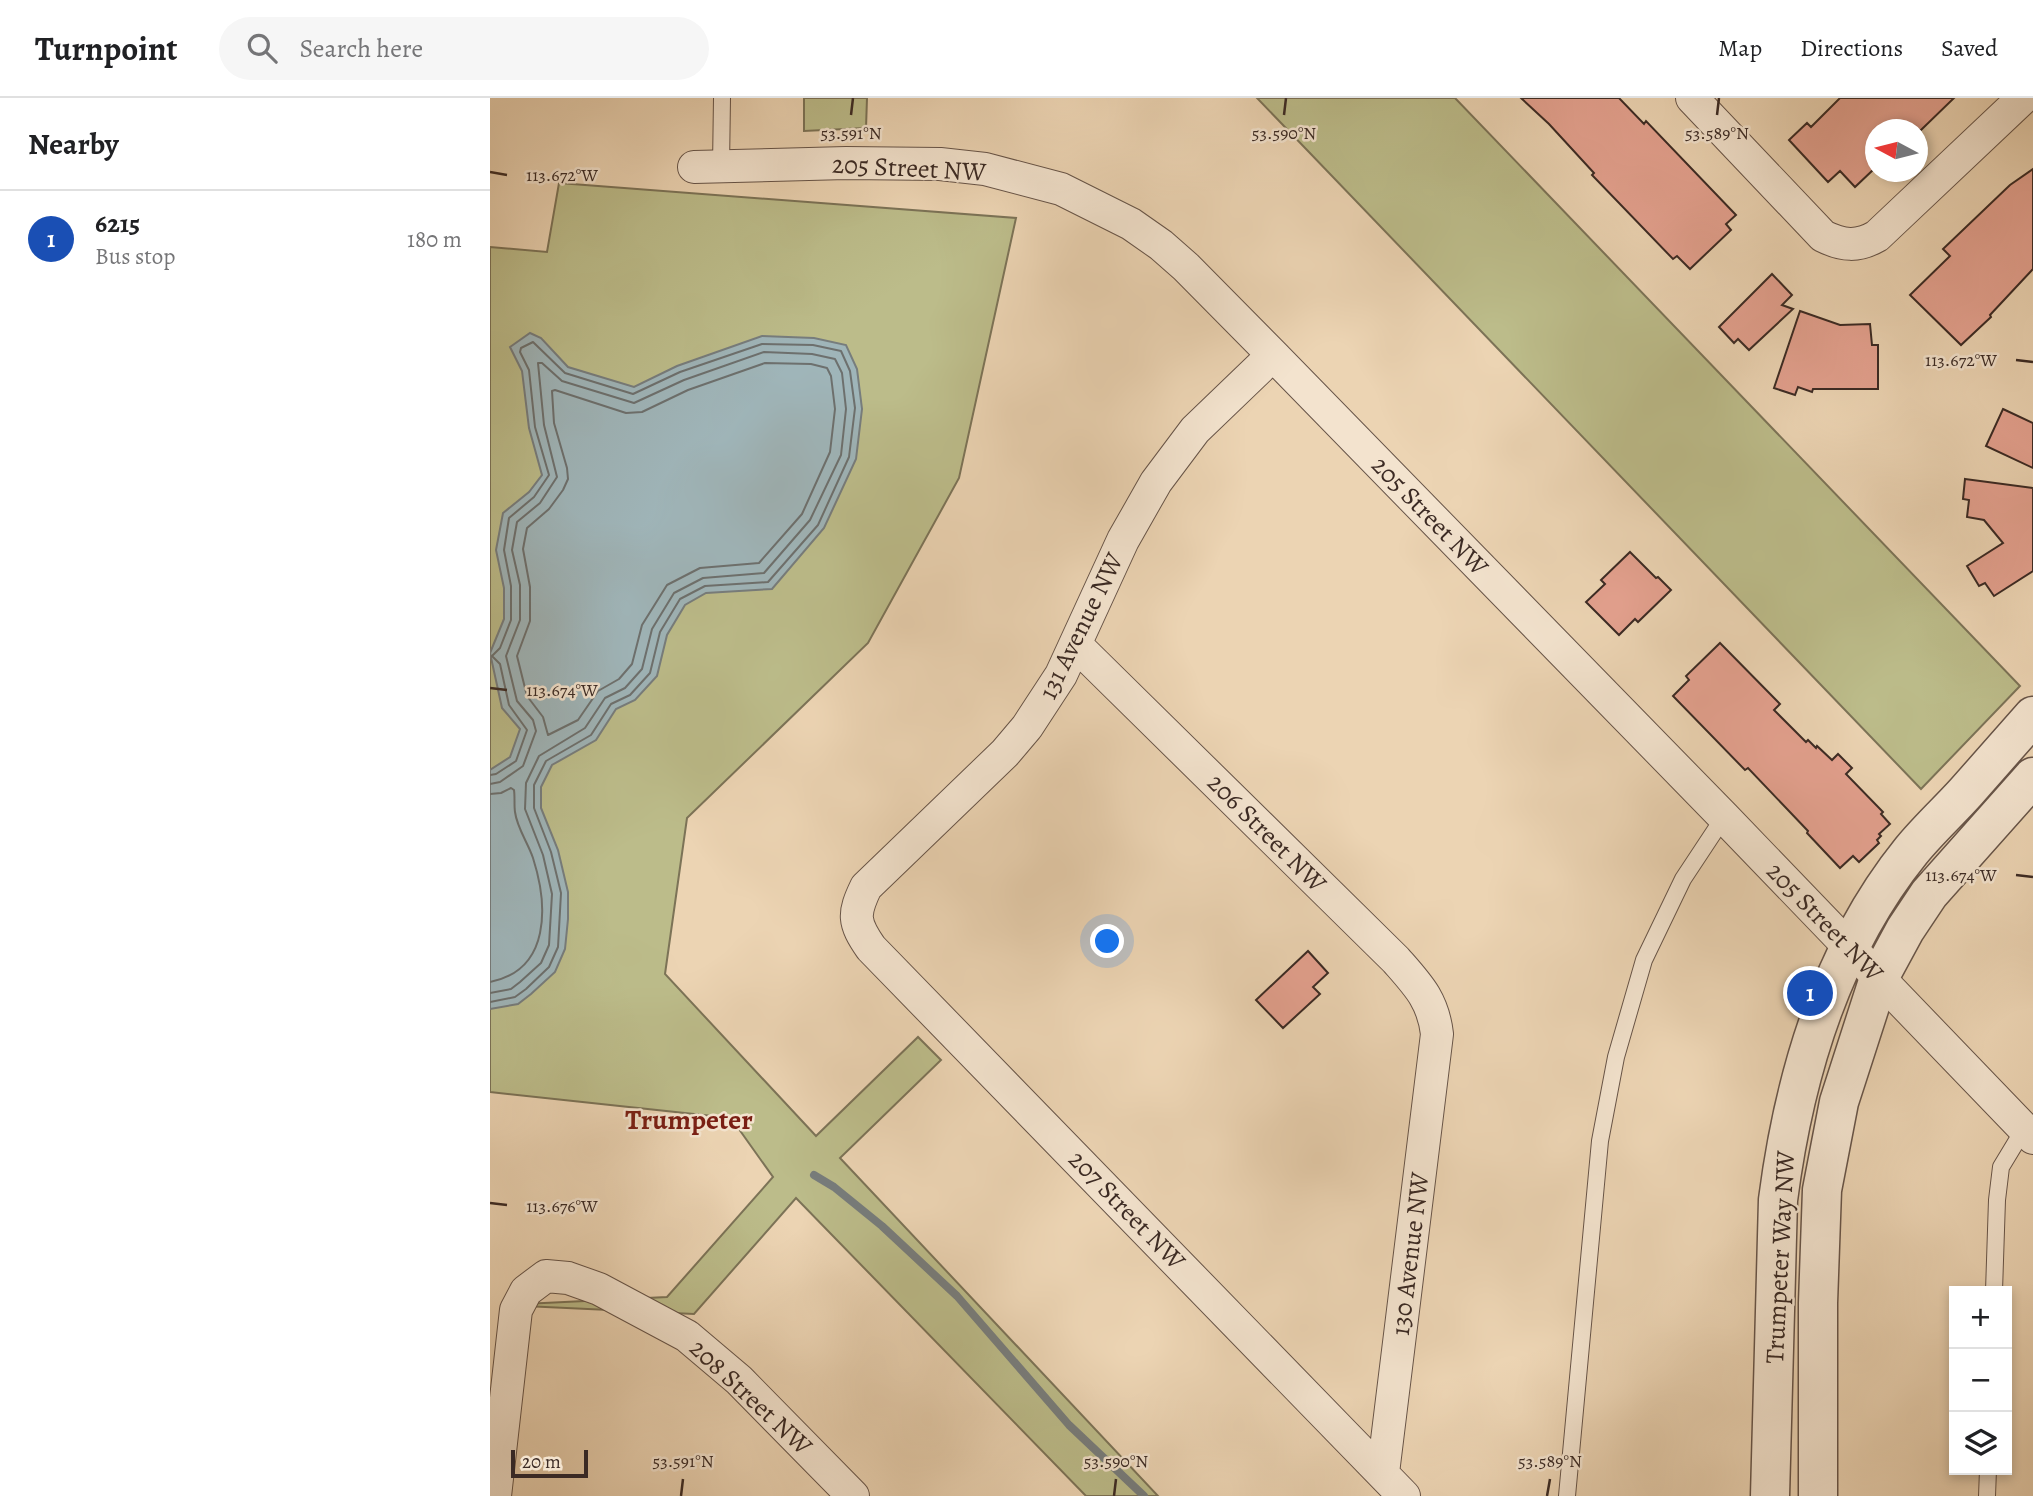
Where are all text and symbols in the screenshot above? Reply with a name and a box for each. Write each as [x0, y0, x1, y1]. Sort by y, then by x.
search box [219, 17, 709, 80]
text: Turnpoint [35, 26, 177, 71]
icon: search [243, 29, 281, 67]
text: Search here [299, 31, 423, 66]
text: Map [1718, 32, 1762, 64]
text: Directions [1800, 32, 1903, 64]
text: Saved [1941, 32, 1998, 64]
north arrow [1865, 119, 1928, 182]
text: 53.591°N [820, 121, 882, 145]
text: 53.590°N [1252, 121, 1316, 145]
text: 53.589°N [1685, 121, 1749, 145]
text: Nearby [28, 124, 119, 164]
street label: 205 Street NW [831, 146, 988, 190]
text: 113.672°W [526, 163, 598, 187]
text: 6215 [95, 206, 140, 241]
text: 1 [47, 224, 55, 255]
text: 180 m [407, 224, 462, 255]
text: Bus stop [95, 241, 175, 272]
text: 113.672°W [1925, 348, 1997, 372]
street label: 205 Street NW [1364, 448, 1497, 584]
street label: 131 Avenue NW [1030, 546, 1132, 705]
text: 113.674°W [526, 678, 598, 702]
street label: 206 Street NW [1200, 766, 1335, 901]
street label: 205 Street NW [1759, 854, 1892, 990]
text: 113.674°W [1925, 863, 1997, 887]
your location [1090, 924, 1124, 958]
pin: 1 [1787, 967, 1833, 1019]
district label: Trumpeter [625, 1101, 753, 1139]
street label: 207 Street NW [1061, 1142, 1194, 1278]
street label: Trumpeter Way NW [1757, 1149, 1803, 1364]
street label: 130 Avenue NW [1383, 1170, 1437, 1338]
text: 113.676°W [526, 1194, 598, 1218]
map controls [1949, 1286, 2012, 1475]
button: + [1949, 1286, 2012, 1349]
street label: 208 Street NW [682, 1331, 821, 1464]
button: − [1949, 1349, 2012, 1412]
button: layers [1949, 1412, 2012, 1475]
scale bar [511, 1447, 588, 1479]
text: 20 m [522, 1449, 561, 1475]
text: 53.591°N [652, 1449, 714, 1473]
text: 53.590°N [1084, 1449, 1148, 1473]
text: 53.589°N [1518, 1449, 1582, 1473]

